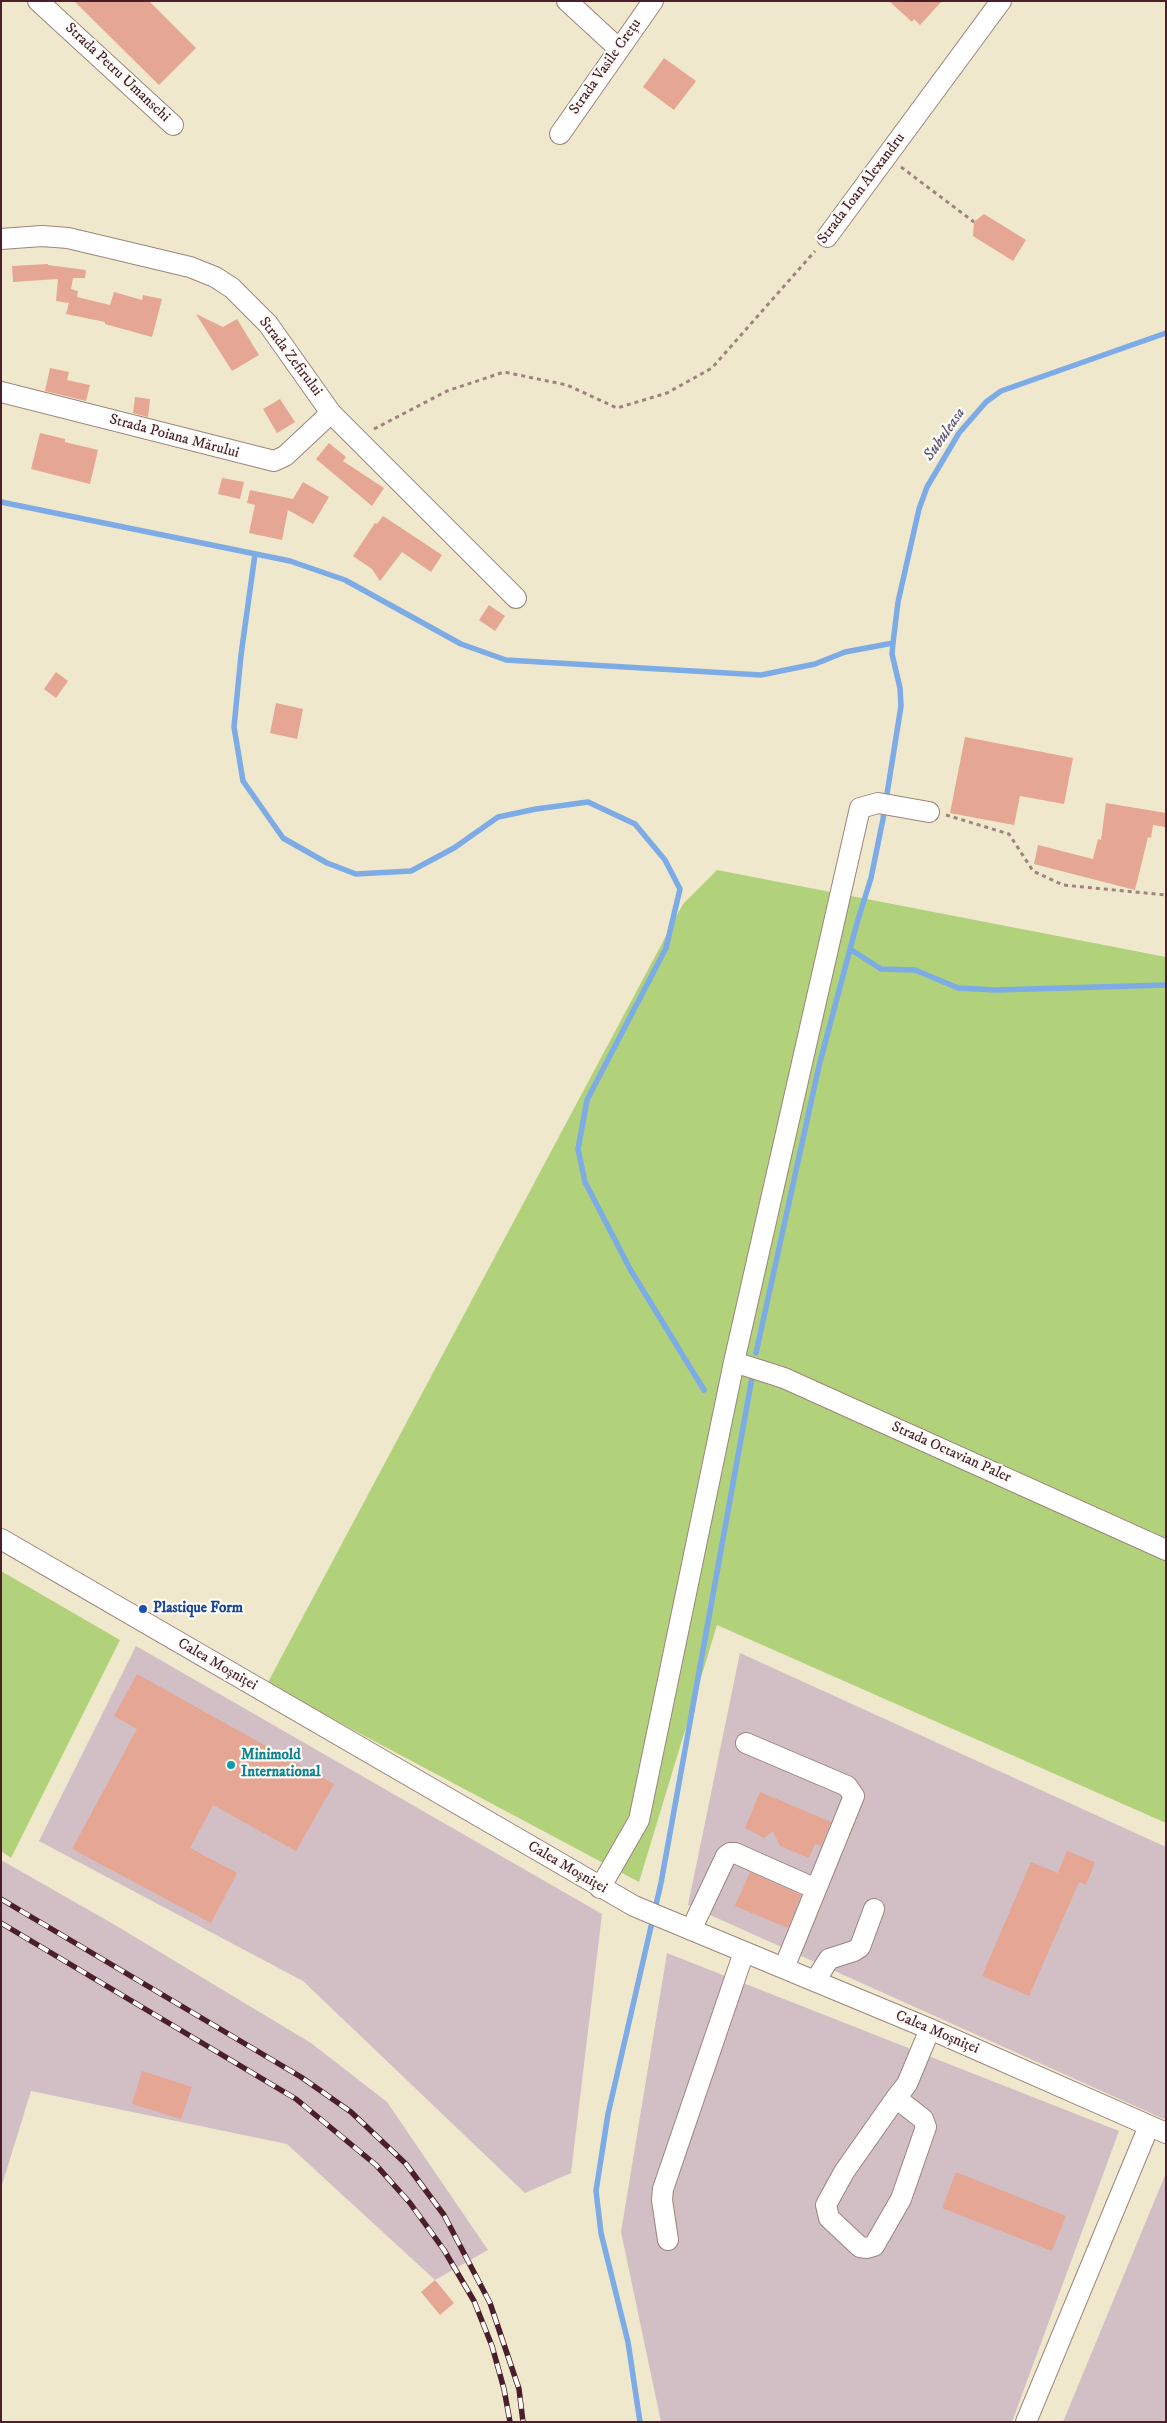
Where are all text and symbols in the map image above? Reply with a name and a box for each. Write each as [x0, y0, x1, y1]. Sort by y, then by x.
street label: Strada Vasile Crețu [566, 16, 646, 118]
street label: Strada Petru Umanschi [61, 20, 173, 126]
street label: Strada Ioan Alexandru [814, 130, 910, 248]
street label: Strada Zefirului [254, 314, 326, 400]
water label: Subuleasa [920, 405, 970, 465]
street label: Strada Poiana Mărului [107, 411, 241, 463]
street label: Strada Octavian Paler [888, 1419, 1014, 1487]
place label: Plastique Form [153, 1600, 243, 1618]
marker: Plastique Form [137, 1603, 149, 1615]
street label: Calea Moșniței [174, 1635, 260, 1695]
place label: Minimold International [241, 1747, 320, 1782]
marker: Minimold International [225, 1759, 237, 1771]
street label: Calea Moșniței [524, 1838, 610, 1898]
street label: Calea Moșniței [893, 2007, 981, 2059]

